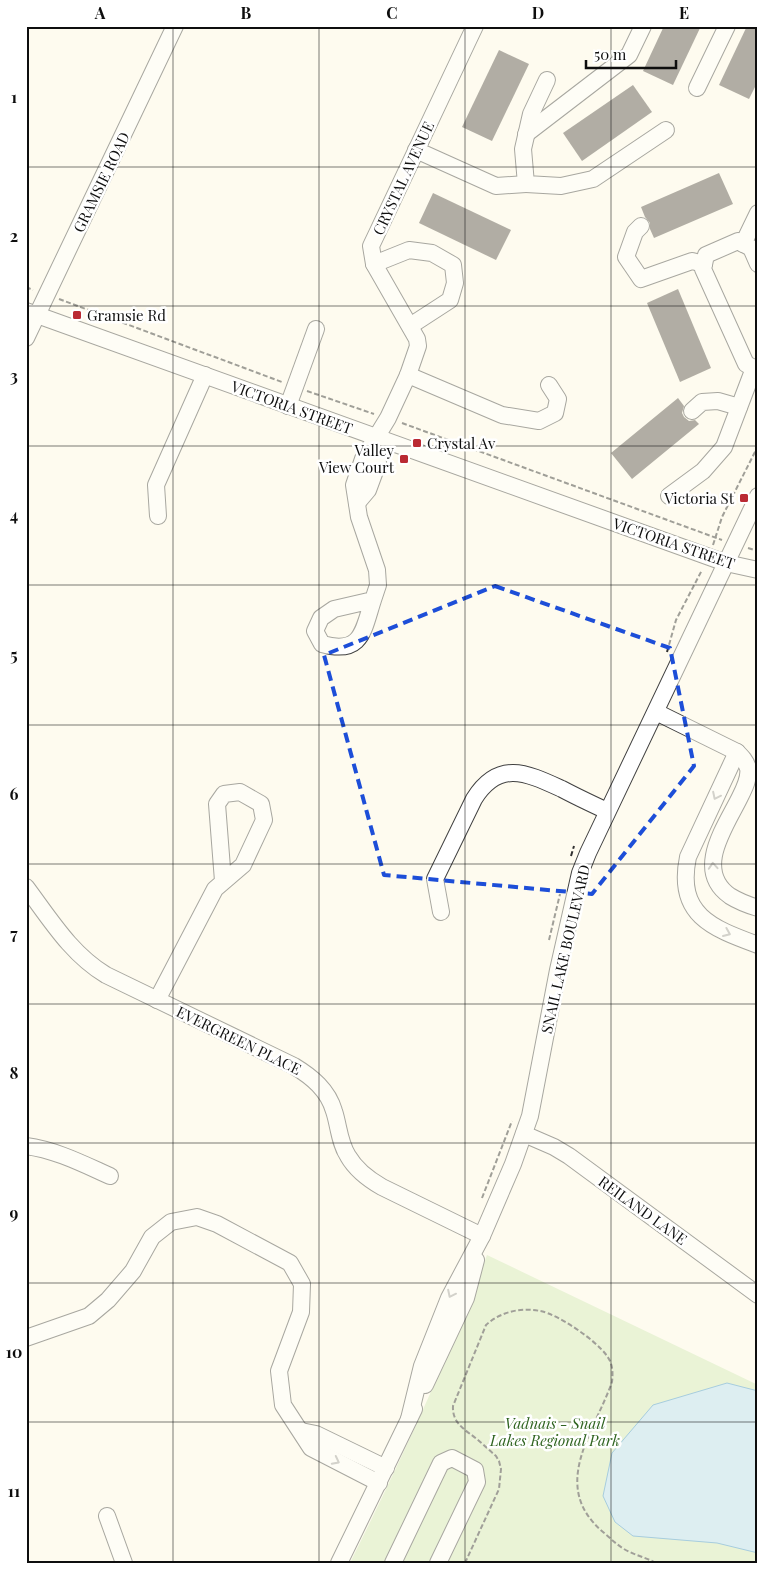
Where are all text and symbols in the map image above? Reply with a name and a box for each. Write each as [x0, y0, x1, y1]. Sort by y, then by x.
text: A [94, 2, 106, 23]
text: B [241, 2, 252, 23]
text: C [386, 2, 398, 23]
text: D [532, 2, 544, 23]
text: E [679, 2, 689, 23]
scale bar [586, 38, 676, 70]
text: 50 m [594, 44, 627, 64]
text: 1 [11, 86, 17, 107]
street label: CRYSTAL AVENUE [368, 118, 438, 238]
street label: GRAMSIE ROAD [68, 128, 134, 235]
text: 2 [10, 225, 18, 246]
place label: Gramsie Rd [87, 305, 166, 325]
marker: Gramsie Rd [71, 309, 83, 321]
text: 3 [10, 365, 18, 386]
street label: VICTORIA STREET [228, 375, 355, 438]
place label: Crystal Av [427, 433, 496, 453]
marker: Crystal Av [411, 437, 423, 449]
place label: Valley View Court [318, 440, 395, 477]
marker: Valley View Court [398, 453, 410, 465]
place label: Victoria St [663, 488, 735, 508]
marker: Victoria St [738, 492, 750, 504]
text: 4 [10, 504, 18, 525]
street label: VICTORIA STREET [609, 512, 738, 573]
text: 5 [10, 644, 18, 665]
text: 6 [10, 783, 19, 804]
one-way arrow [712, 791, 722, 800]
street label: SNAIL LAKE BOULEVARD [536, 862, 594, 1035]
one-way arrow [708, 862, 719, 870]
text: 7 [10, 923, 18, 944]
one-way arrow [722, 927, 731, 938]
street label: EVERGREEN PLACE [173, 1001, 305, 1079]
text: 8 [10, 1062, 19, 1083]
street label: REILAND LANE [595, 1171, 691, 1249]
text: 9 [10, 1202, 19, 1223]
one-way arrow [447, 1289, 457, 1298]
text: 10 [6, 1341, 22, 1362]
park label: Vadnais - Snail Lakes Regional Park [489, 1413, 620, 1450]
one-way arrow [331, 1455, 340, 1465]
text: 11 [8, 1480, 20, 1501]

